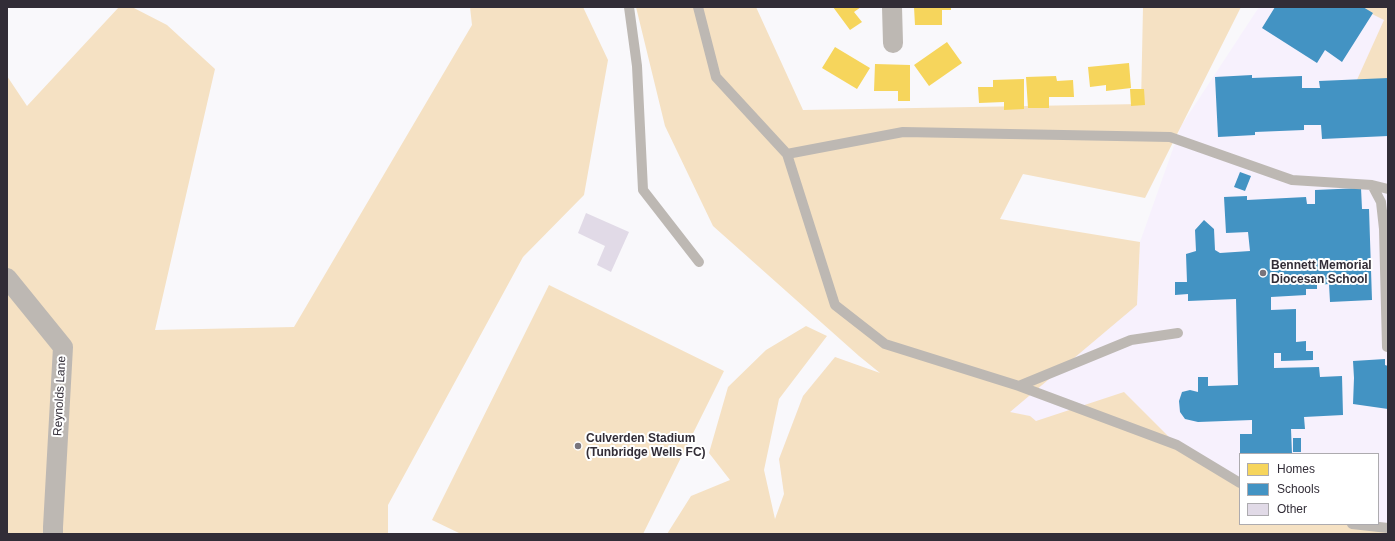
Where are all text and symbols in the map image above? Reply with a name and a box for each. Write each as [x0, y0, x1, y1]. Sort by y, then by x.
place label: Bennett Memorial Diocesan School [1271, 259, 1372, 287]
marker: Bennett Memorial Diocesan School [1258, 268, 1268, 278]
street label: Reynolds Lane [51, 356, 69, 436]
place label: Culverden Stadium (Tunbridge Wells FC) [586, 432, 706, 460]
marker: Culverden Stadium (Tunbridge Wells FC) [573, 441, 583, 451]
legend [1239, 453, 1379, 525]
text: Homes [1277, 462, 1315, 476]
text: Schools [1277, 482, 1320, 496]
text: Other [1277, 502, 1307, 516]

